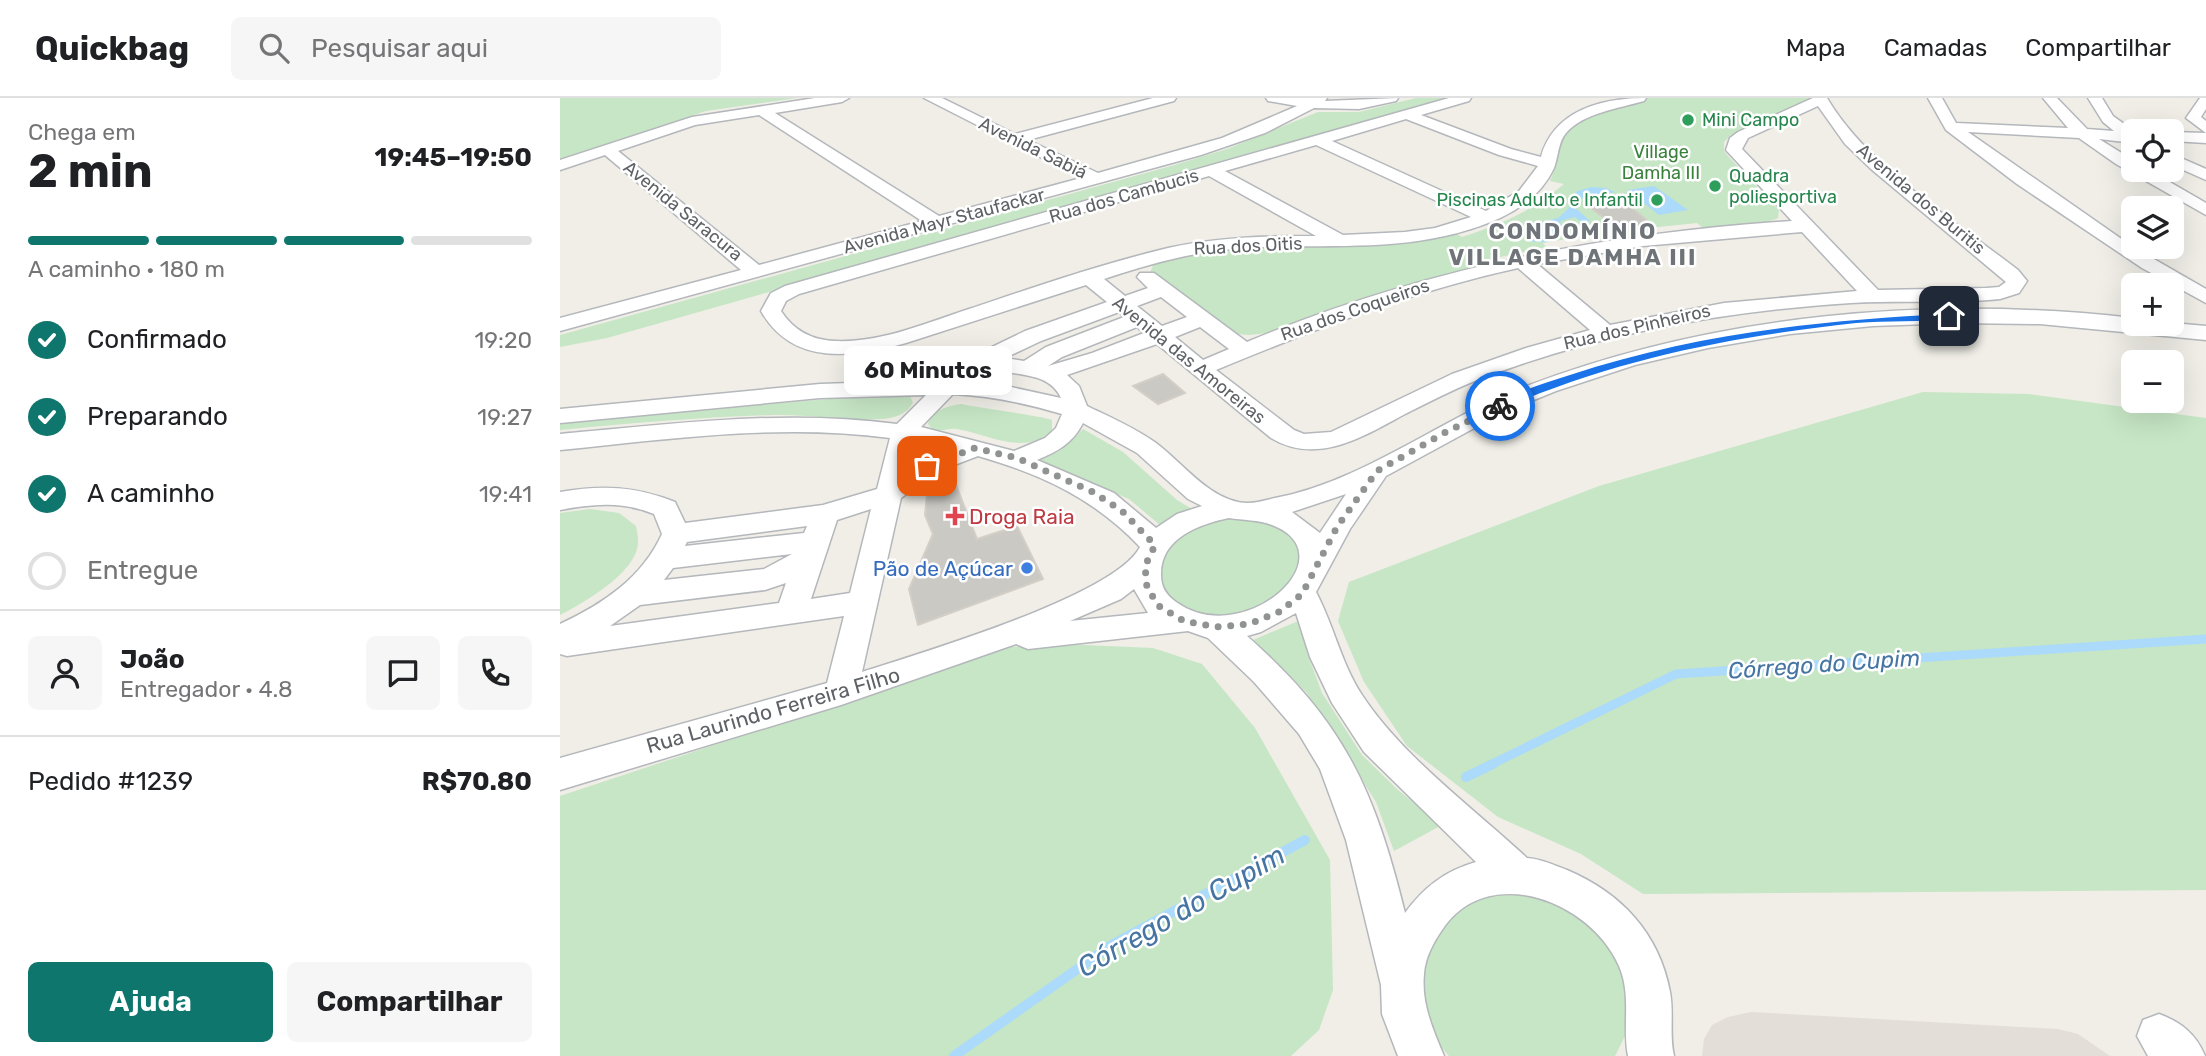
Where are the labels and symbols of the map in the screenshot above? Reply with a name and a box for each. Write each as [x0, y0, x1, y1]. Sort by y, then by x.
place label: Mini Campo [1702, 109, 1799, 131]
street label: Avenida Sabiá [975, 112, 1091, 184]
marker: Mini Campo [1680, 112, 1696, 128]
street label: Avenida dos Buritis [1852, 139, 1990, 259]
park label: Village Damha III [1622, 141, 1700, 184]
street label: Avenida Saracura [619, 156, 747, 266]
street label: Rua dos Cambucis [1047, 164, 1201, 228]
place label: Quadra poliesportiva [1729, 165, 1837, 208]
marker: Quadra poliesportiva [1707, 178, 1723, 194]
street label: Avenida Mayr Staufackar [841, 183, 1047, 259]
place label: Piscinas Adulto e Infantil [1437, 189, 1643, 211]
marker: Piscinas Adulto e Infantil [1649, 192, 1665, 208]
district label: CONDOMÍNIO VILLAGE DAMHA III [1448, 217, 1698, 271]
street label: Rua dos Oitis [1193, 232, 1303, 260]
street label: Rua dos Coqueiros [1278, 274, 1432, 346]
pin [1919, 286, 1979, 346]
street label: Avenida das Amoreiras [1108, 291, 1270, 429]
street label: Rua dos Pinheiros [1561, 299, 1713, 355]
callout: 60 Minutos [843, 347, 1011, 396]
courier [1465, 371, 1535, 441]
pin [897, 436, 957, 496]
place label: Droga Raia [969, 504, 1075, 529]
marker: Droga Raia [947, 508, 963, 524]
place label: Pão de Açúcar [873, 556, 1013, 581]
marker: Pão de Açúcar [1019, 560, 1035, 576]
water label: Córrego do Cupim [1727, 643, 1921, 685]
street label: Rua Laurindo Ferreira Filho [643, 662, 903, 758]
water label: Córrego do Cupim [1071, 838, 1291, 984]

